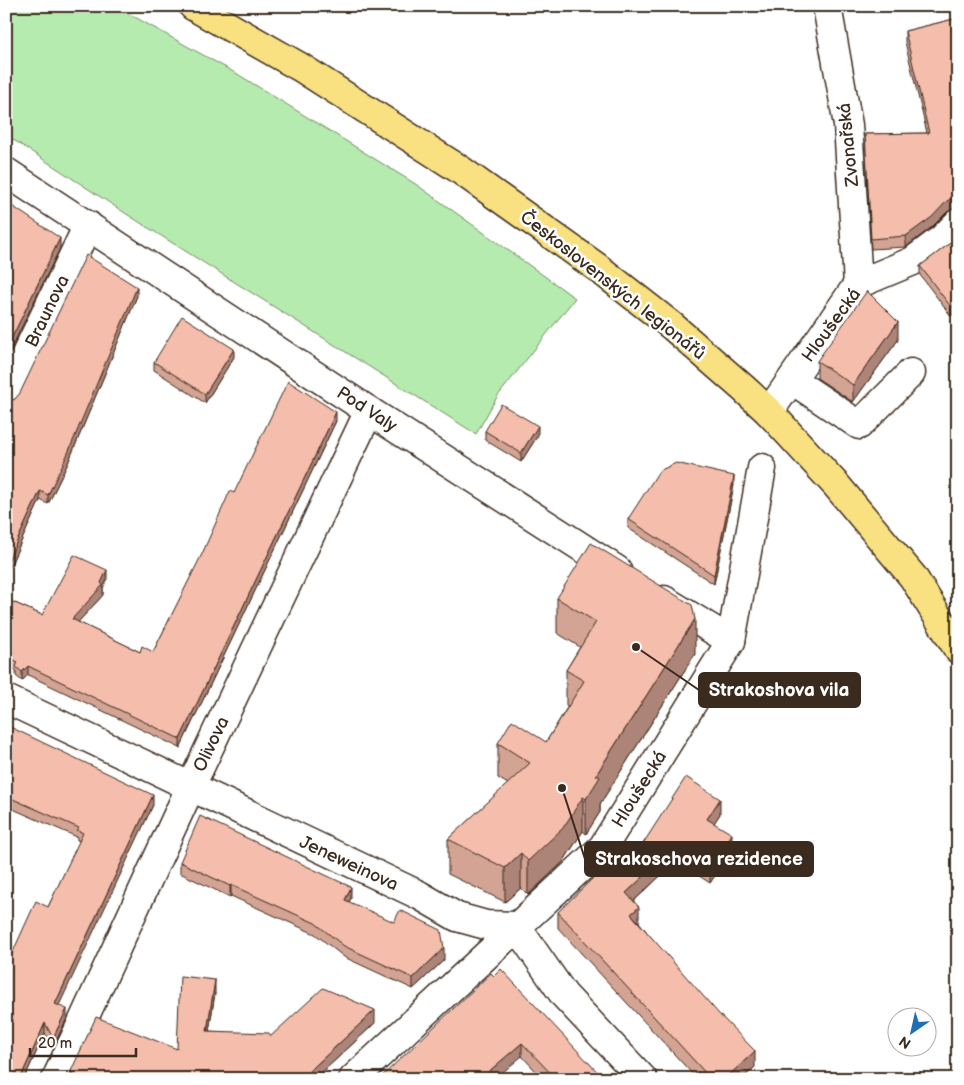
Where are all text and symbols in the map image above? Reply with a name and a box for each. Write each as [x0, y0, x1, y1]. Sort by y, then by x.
street label: Zvonařská [834, 102, 863, 189]
street label: Československých legionářů [516, 205, 711, 364]
street label: Braunova [21, 272, 74, 351]
street label: Hloušecká [798, 284, 865, 366]
street label: Pod Valy [333, 382, 401, 437]
callout: Strakoshova vila [699, 673, 860, 707]
text: Strakoshova vila [709, 679, 849, 702]
street label: Olivova [189, 713, 234, 775]
street label: Hloušecká [608, 747, 671, 831]
street label: Jeneweinova [296, 831, 401, 895]
callout: Strakoschova rezidence [585, 842, 813, 876]
text: Strakoschova rezidence [595, 848, 803, 871]
north arrow [886, 1008, 936, 1058]
scale bar [30, 1025, 136, 1057]
text: N [896, 1032, 914, 1052]
text: 20 m [38, 1034, 72, 1053]

